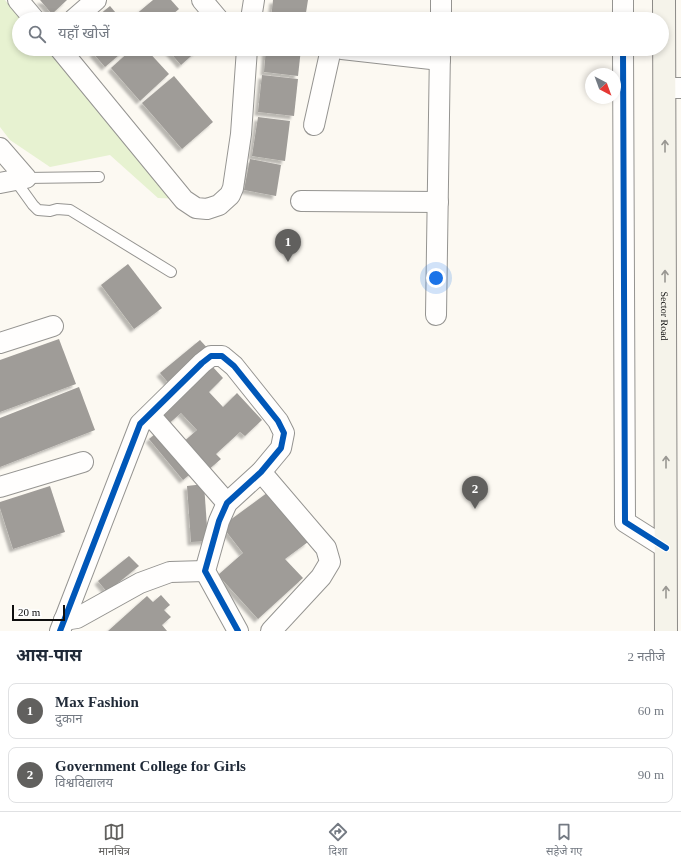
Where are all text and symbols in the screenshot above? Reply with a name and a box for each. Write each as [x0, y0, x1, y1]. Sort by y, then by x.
search box [12, 12, 669, 56]
icon: search [26, 23, 48, 45]
text: यहाँ खोजें [58, 25, 110, 41]
north arrow [585, 68, 621, 104]
one-way arrow [661, 140, 669, 153]
pin: 1 [275, 229, 301, 262]
your location [426, 268, 446, 288]
one-way arrow [661, 270, 669, 283]
street label: Sector Road [659, 291, 670, 341]
one-way arrow [662, 456, 670, 469]
pin: 2 [462, 476, 488, 509]
one-way arrow [662, 586, 670, 599]
scale bar [12, 603, 65, 622]
text: 20 m [18, 606, 40, 618]
text: आस-पास [16, 646, 82, 665]
text: 2 नतीजे [628, 649, 665, 664]
text: Max Fashion [55, 694, 139, 710]
text: 1 [27, 703, 33, 718]
text: 60 m [638, 703, 664, 718]
text: दुकान [55, 711, 82, 726]
text: Government College for Girls [55, 758, 246, 774]
text: 2 [27, 767, 33, 782]
text: 90 m [638, 767, 664, 782]
text: विश्वविद्यालय [55, 775, 113, 790]
tab: मानचित्र [99, 821, 130, 859]
tab: दिशा [327, 821, 349, 859]
tab: सहेजे गए [546, 821, 582, 859]

